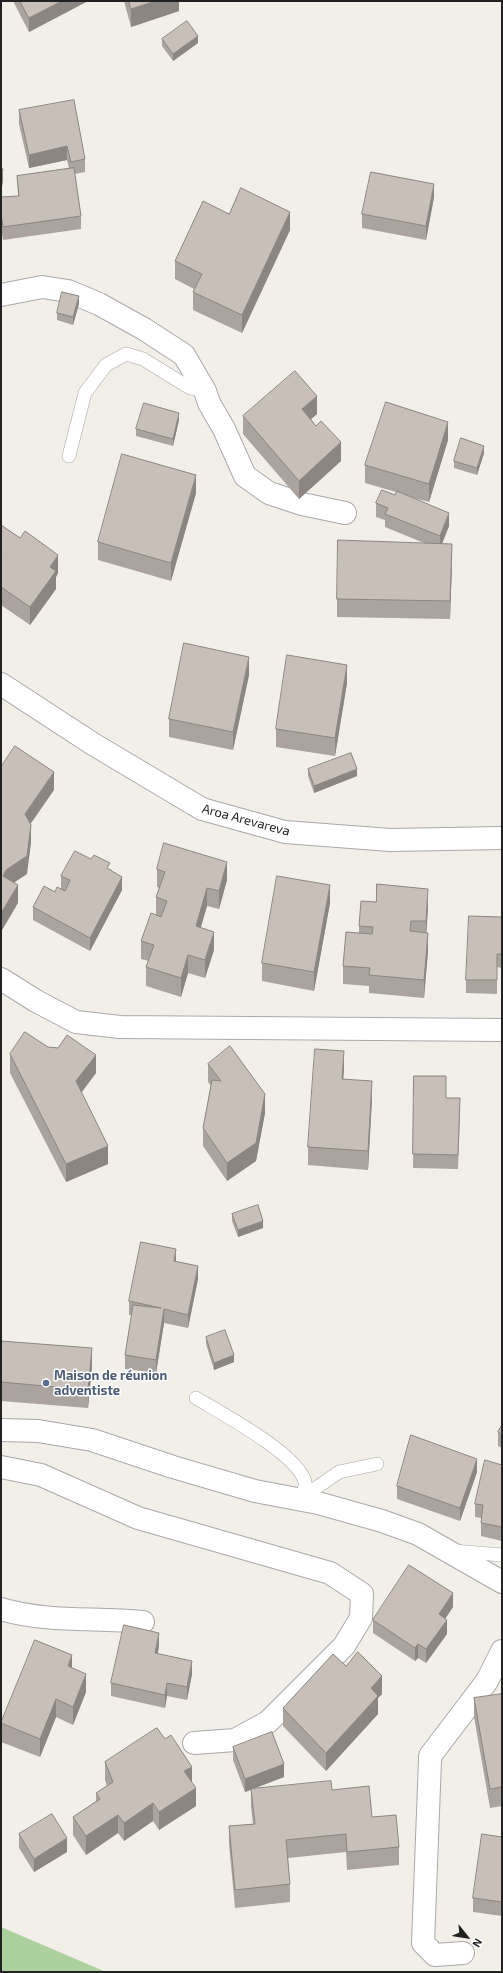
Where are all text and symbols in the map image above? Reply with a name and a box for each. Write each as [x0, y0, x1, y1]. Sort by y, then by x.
street label: Aroa Arevareva [200, 801, 292, 839]
place label: Maison de réunion adventiste [54, 1368, 167, 1399]
marker: Maison de réunion adventiste [41, 1378, 51, 1388]
north arrow [447, 1917, 487, 1957]
text: N [470, 1937, 485, 1950]

